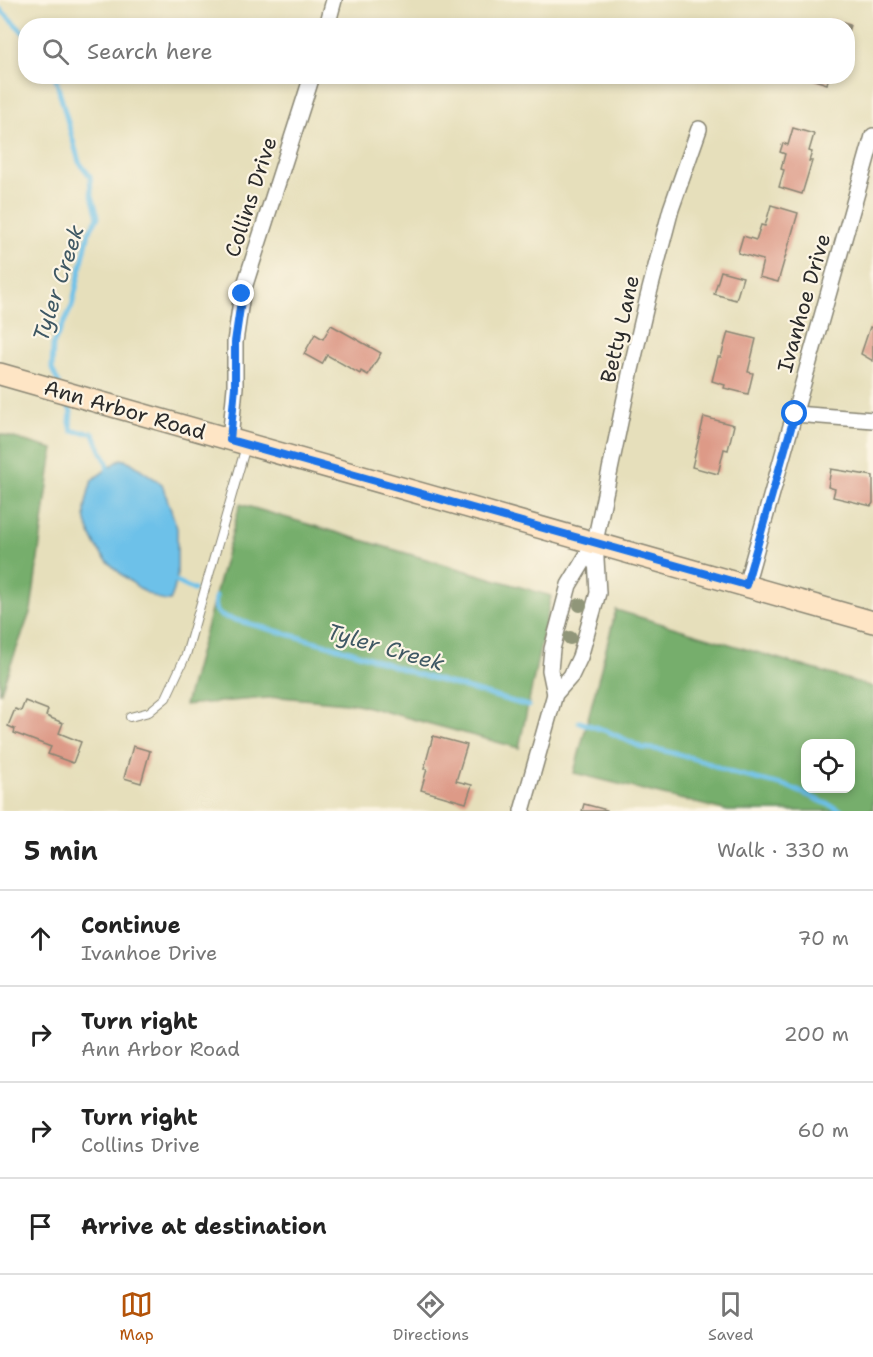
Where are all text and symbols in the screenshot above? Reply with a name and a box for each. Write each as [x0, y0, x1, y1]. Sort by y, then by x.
search box [18, 18, 855, 84]
icon: search [39, 35, 72, 68]
text: Search here [87, 37, 213, 66]
street label: Collins Drive [218, 133, 284, 261]
water label: Tyler Creek [26, 221, 91, 345]
street label: Ivanhoe Drive [771, 230, 837, 376]
street label: Betty Lane [594, 272, 646, 386]
route end [228, 280, 254, 306]
street label: Ann Arbor Road [41, 374, 209, 446]
route start [781, 400, 807, 426]
water label: Tyler Creek [324, 617, 448, 678]
map controls [801, 739, 855, 793]
button: locate [801, 739, 855, 793]
text: 5 min [24, 833, 98, 868]
text: Walk · 330 m [717, 837, 849, 863]
text: Continue [81, 911, 181, 940]
icon: ahead [24, 922, 57, 955]
text: 70 m [797, 925, 849, 951]
text: Ivanhoe Drive [81, 940, 217, 966]
text: Turn right [81, 1007, 198, 1036]
icon: right [24, 1018, 57, 1051]
text: 200 m [784, 1021, 849, 1047]
text: Ann Arbor Road [81, 1036, 240, 1062]
text: Turn right [81, 1103, 198, 1132]
icon: right [24, 1114, 57, 1147]
text: 60 m [797, 1117, 849, 1143]
text: Collins Drive [81, 1132, 200, 1158]
icon: arrive [24, 1210, 57, 1243]
text: Arrive at destination [81, 1212, 327, 1241]
tab: Map [120, 1288, 154, 1345]
tab: Directions [393, 1288, 469, 1345]
tab: Saved [708, 1288, 754, 1345]

